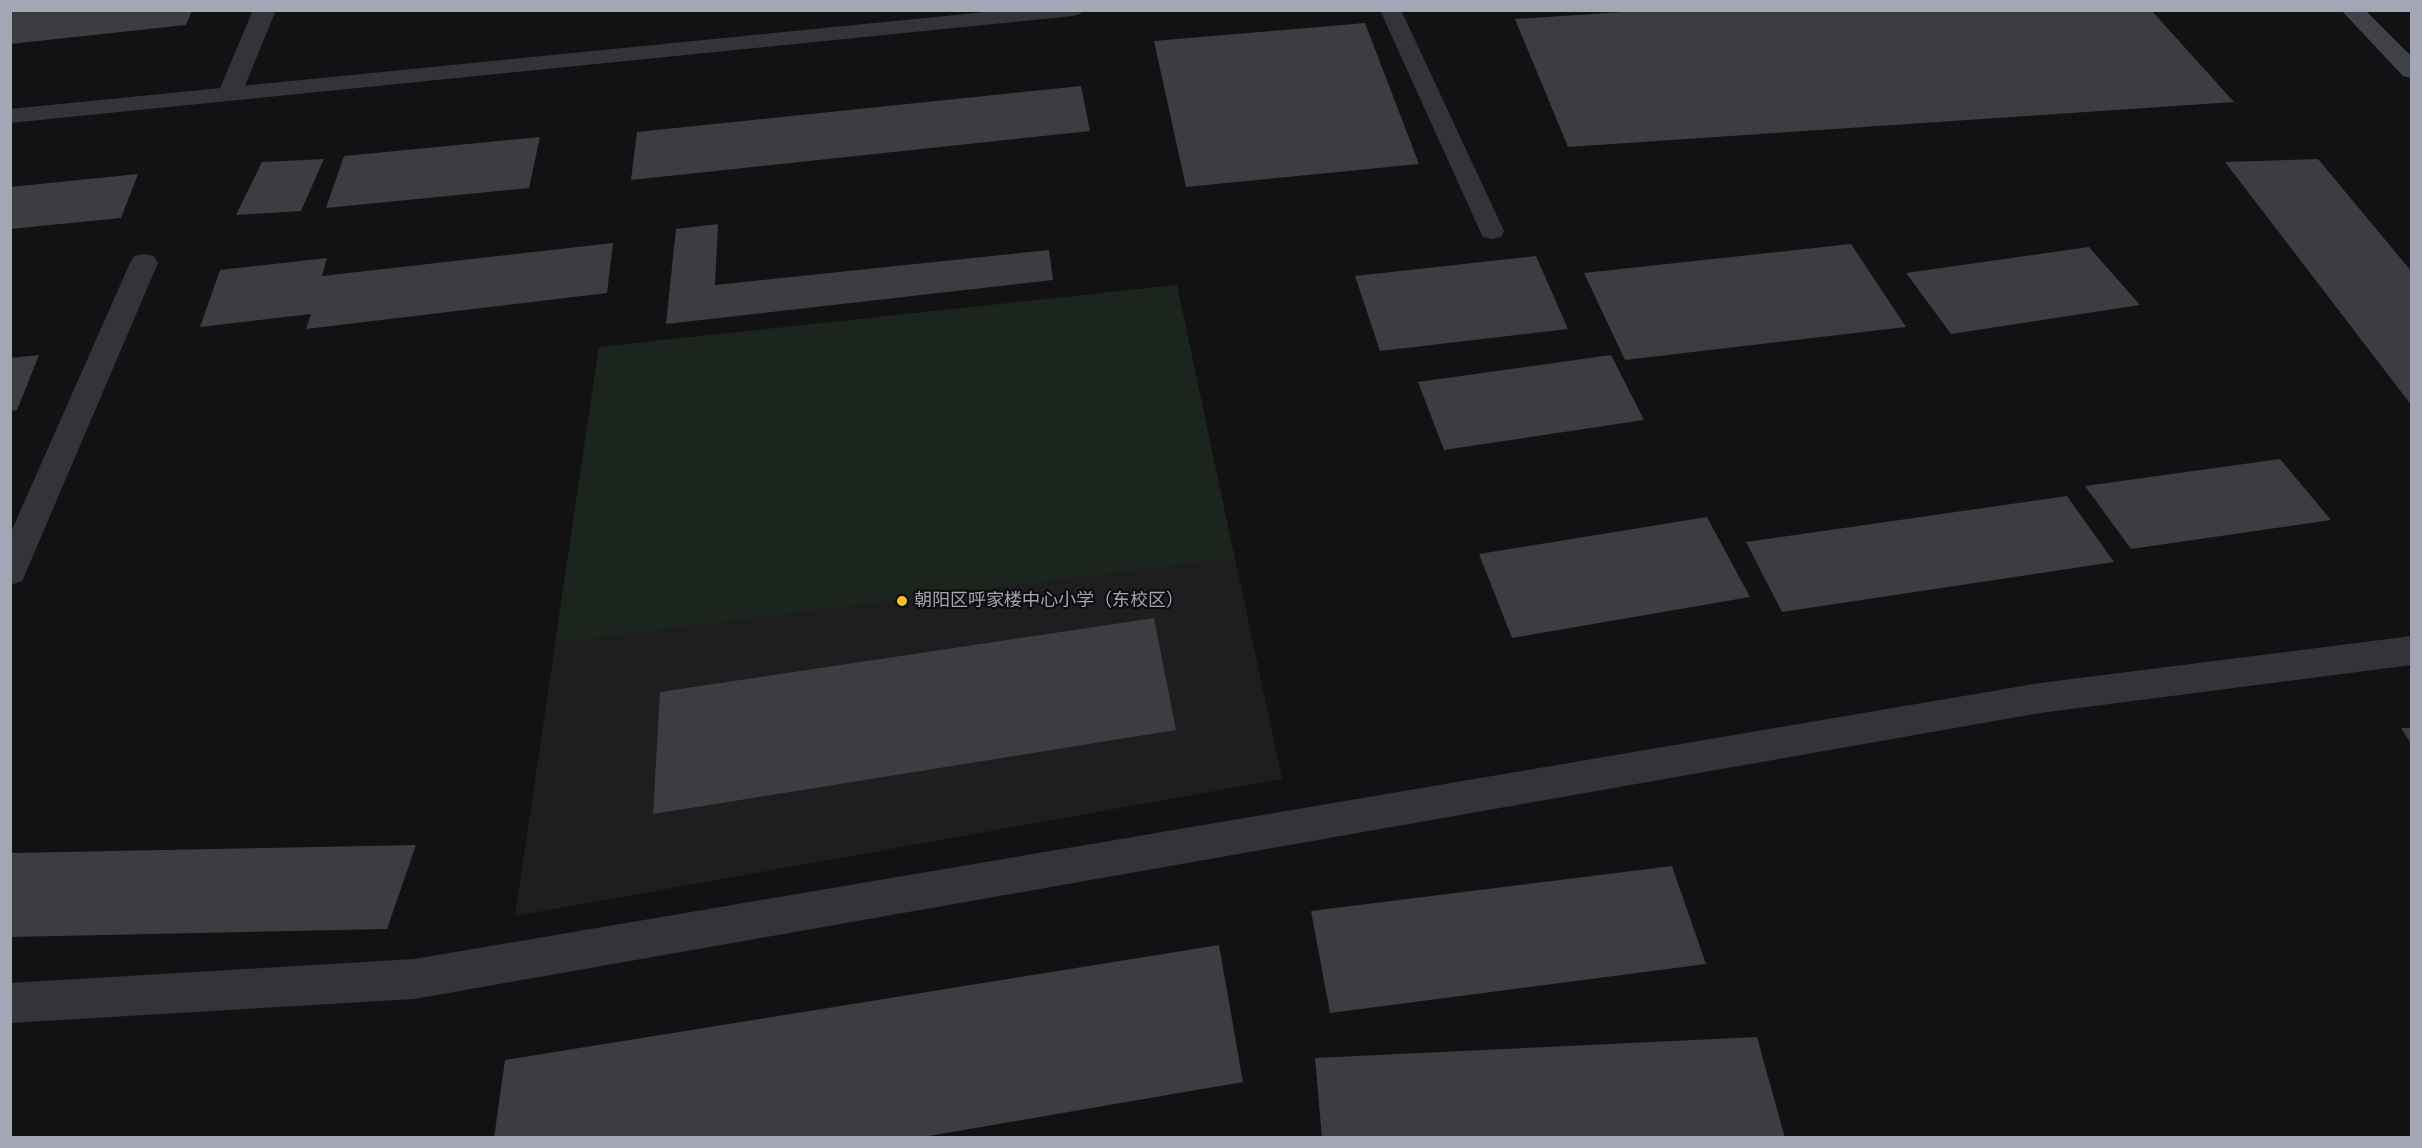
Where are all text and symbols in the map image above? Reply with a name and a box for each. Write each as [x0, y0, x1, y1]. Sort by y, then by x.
place label: 朝阳区呼家楼中心小学（东校区） [914, 590, 1184, 612]
marker: 朝阳区呼家楼中心小学（东校区） [895, 594, 909, 608]

